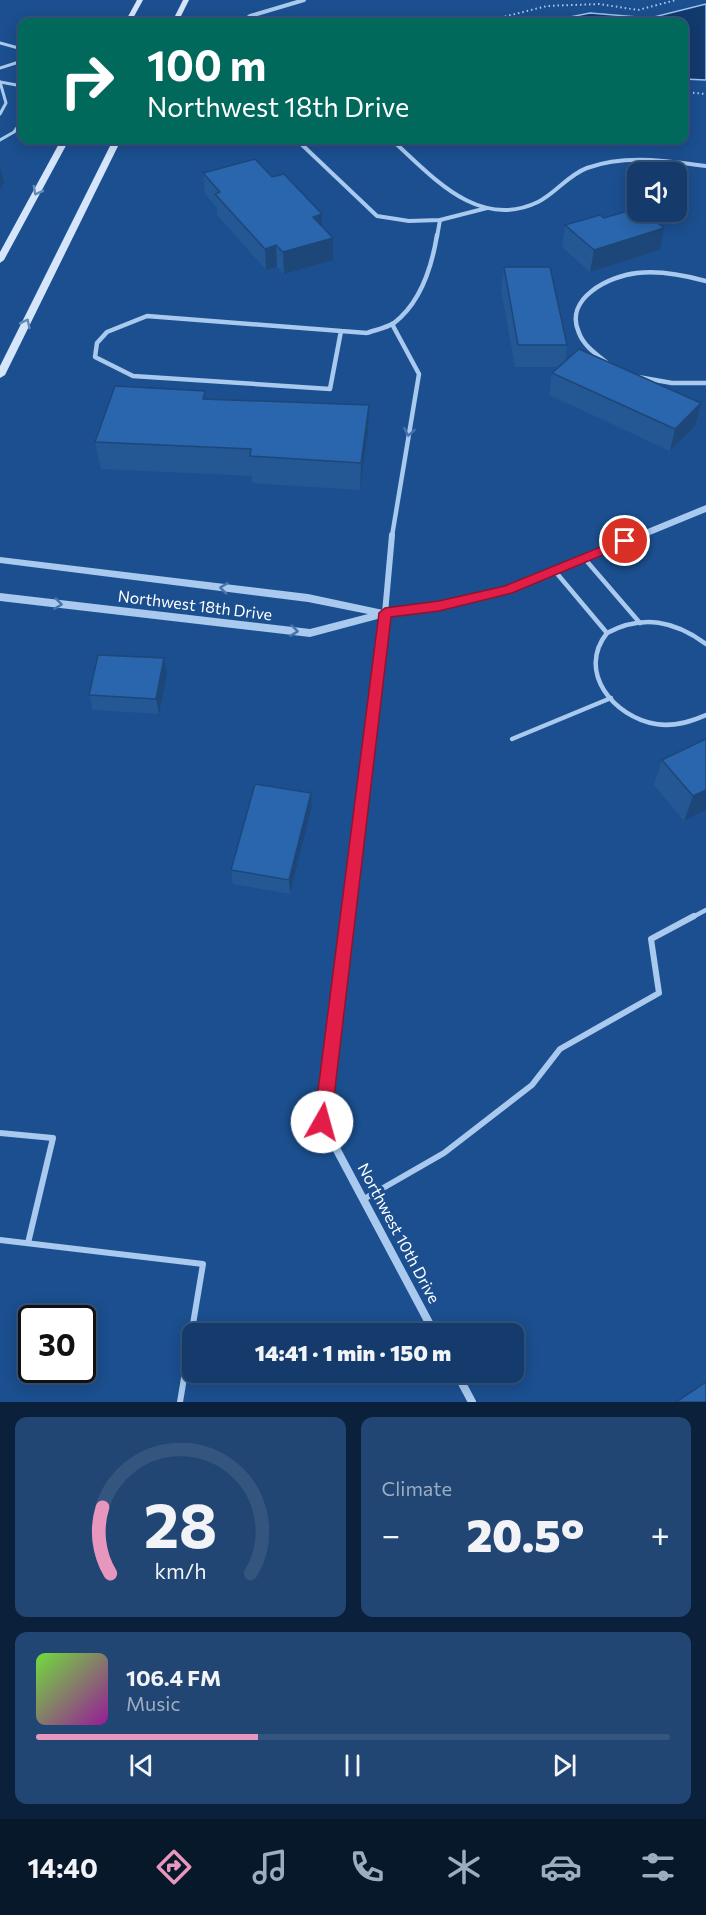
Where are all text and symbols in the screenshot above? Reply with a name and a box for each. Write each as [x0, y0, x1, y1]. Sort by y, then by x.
text: 100 m [147, 38, 267, 90]
icon: right [48, 42, 126, 120]
text: Northwest 18th Drive [147, 90, 409, 123]
map controls [627, 162, 687, 222]
button: sound [627, 162, 687, 222]
one-way arrow [33, 185, 44, 195]
one-way arrow [19, 318, 30, 329]
one-way arrow [403, 427, 416, 437]
pin [599, 515, 650, 566]
icon: arrive [608, 524, 641, 557]
one-way arrow [219, 582, 229, 595]
street label: Northwest 18th Drive [117, 586, 273, 623]
one-way arrow [54, 597, 63, 610]
one-way arrow [289, 624, 298, 637]
position arrow [290, 1090, 354, 1154]
street label: Northwest 10th Drive [354, 1159, 444, 1306]
speed limit sign: 30 [18, 1305, 96, 1383]
text: 14:41 · 1 min · 150 m [255, 1339, 451, 1366]
text: Climate [382, 1476, 452, 1500]
text: 28 [143, 1485, 217, 1561]
text: 20.5° [466, 1506, 584, 1561]
text: − [382, 1513, 400, 1554]
text: + [651, 1513, 670, 1554]
text: km/h [154, 1557, 206, 1583]
text: 106.4 FM [126, 1664, 221, 1691]
text: Music [126, 1691, 180, 1715]
icon: previous [125, 1749, 158, 1782]
icon: pause [336, 1749, 369, 1782]
icon: next [548, 1749, 581, 1782]
icon: directions [153, 1846, 195, 1888]
icon: music [249, 1846, 291, 1888]
icon: phone [346, 1846, 388, 1888]
icon: climate [443, 1846, 485, 1888]
icon: car [540, 1846, 582, 1888]
icon: filters [637, 1846, 679, 1888]
text: 14:40 [27, 1851, 98, 1884]

